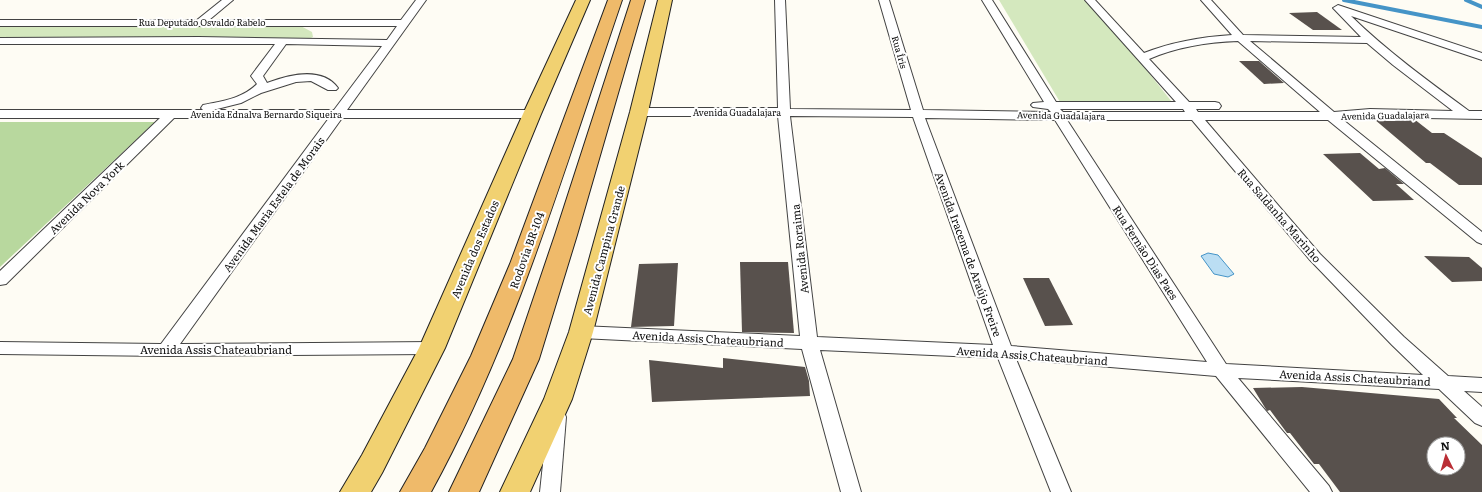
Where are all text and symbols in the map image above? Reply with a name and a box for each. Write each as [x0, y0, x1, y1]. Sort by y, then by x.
street label: Rua Deputado Osvaldo Rabelo [138, 15, 266, 29]
street label: Rua Íris [889, 34, 911, 70]
street label: Avenida Guadalajara [693, 105, 781, 119]
street label: Avenida Ednalva Bernardo Siqueira [190, 107, 342, 121]
street label: Avenida Guadalajara [1017, 107, 1105, 123]
street label: Avenida Guadalajara [1341, 107, 1429, 123]
street label: Avenida Maria Estela de Morais [218, 133, 328, 275]
street label: Avenida Nova York [45, 157, 127, 237]
street label: Rua Saldanha Marinho [1235, 164, 1325, 266]
street label: Avenida Iracema de Araújo Freire [932, 169, 1006, 339]
street label: Avenida Campina Grande [578, 183, 628, 316]
street label: Avenida dos Estados [446, 198, 502, 300]
street label: Rua Fernão Dias Paes [1109, 202, 1183, 302]
street label: Avenida Roraima [786, 203, 812, 295]
street label: Rodovia BR-104 [505, 209, 547, 291]
street label: Avenida Assis Chateaubriand [632, 326, 784, 350]
street label: Avenida Assis Chateaubriand [140, 341, 292, 357]
street label: Avenida Assis Chateaubriand [956, 342, 1109, 368]
street label: Avenida Assis Chateaubriand [1279, 365, 1431, 389]
north arrow [1426, 436, 1466, 476]
text: N [1440, 437, 1450, 453]

